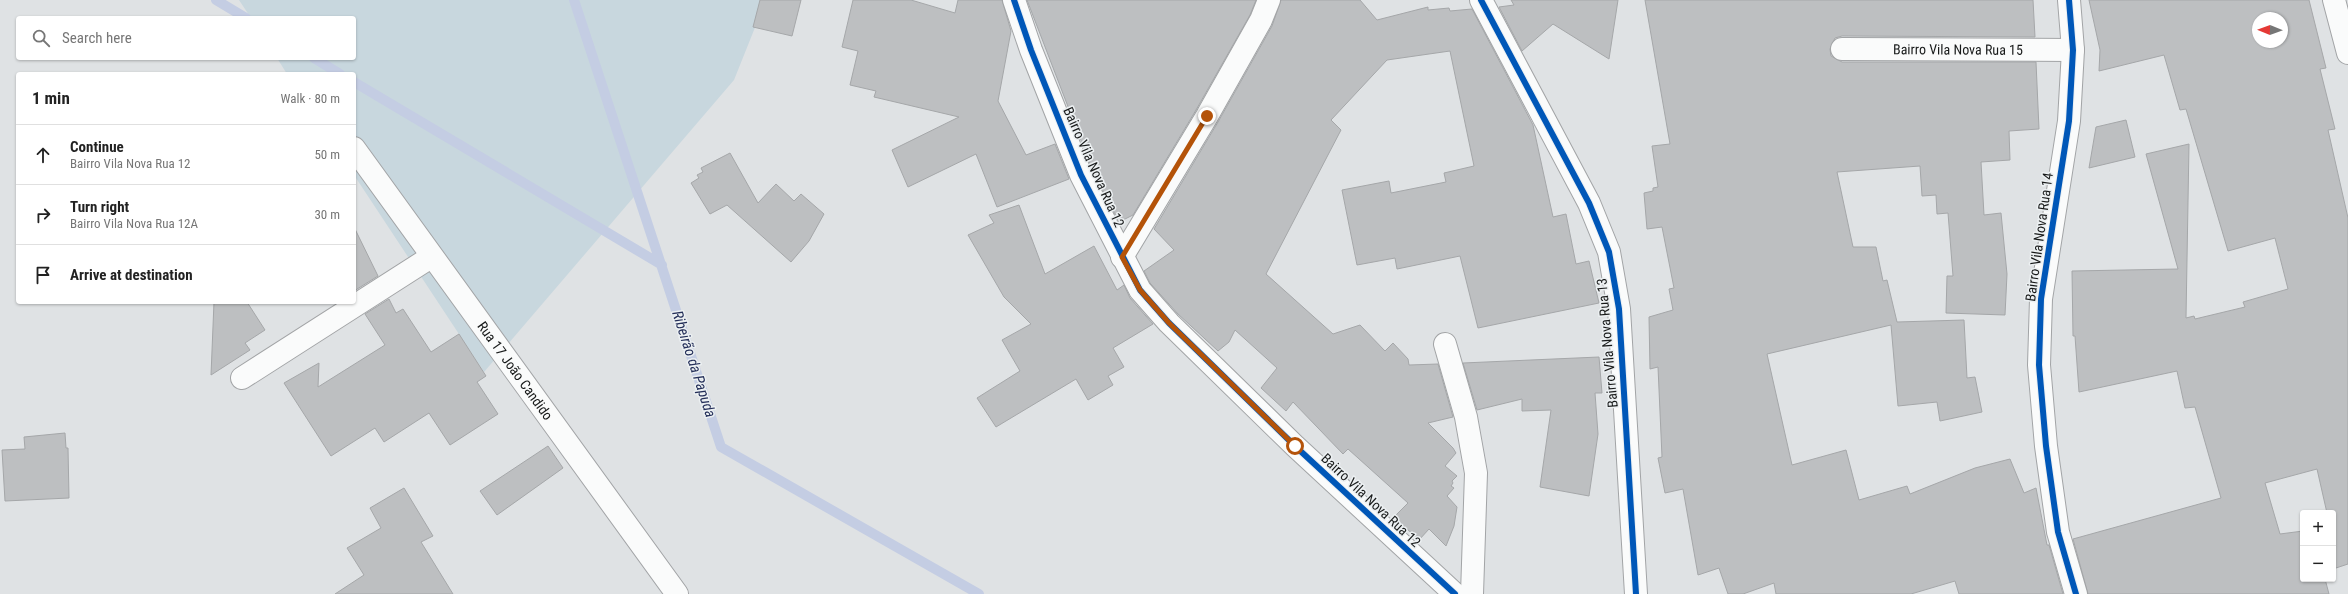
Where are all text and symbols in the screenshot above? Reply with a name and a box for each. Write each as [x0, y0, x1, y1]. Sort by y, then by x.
north arrow [2252, 12, 2288, 48]
search box [16, 16, 356, 60]
icon: search [30, 27, 52, 49]
text: Search here [62, 29, 132, 47]
street label: Bairro Vila Nova Rua 15 [1893, 41, 2023, 58]
text: 1 min [32, 88, 70, 108]
text: Walk · 80 m [280, 91, 340, 106]
street label: Bairro Vila Nova Rua 12 [1060, 104, 1128, 230]
route end [1198, 107, 1216, 125]
text: Continue [70, 138, 124, 156]
icon: ahead [32, 144, 54, 166]
text: 50 m [314, 147, 340, 162]
text: Bairro Vila Nova Rua 12 [70, 156, 190, 171]
street label: Bairro Vila Nova Rua 14 [2022, 172, 2056, 302]
text: Turn right [70, 198, 129, 216]
icon: right [32, 204, 54, 226]
text: 30 m [314, 207, 340, 222]
text: Bairro Vila Nova Rua 12A [70, 216, 198, 231]
icon: arrive [32, 264, 54, 286]
text: Arrive at destination [70, 266, 193, 284]
street label: Bairro Vila Nova Rua 13 [1593, 278, 1621, 408]
water label: Ribeirão da Papuda [668, 308, 720, 420]
street label: Rua 17 João Candido [474, 318, 556, 423]
route start [1286, 437, 1304, 455]
street label: Bairro Vila Nova Rua 12 [1318, 450, 1424, 550]
map controls [2300, 510, 2336, 582]
button: + [2300, 510, 2336, 546]
button: − [2300, 546, 2336, 582]

